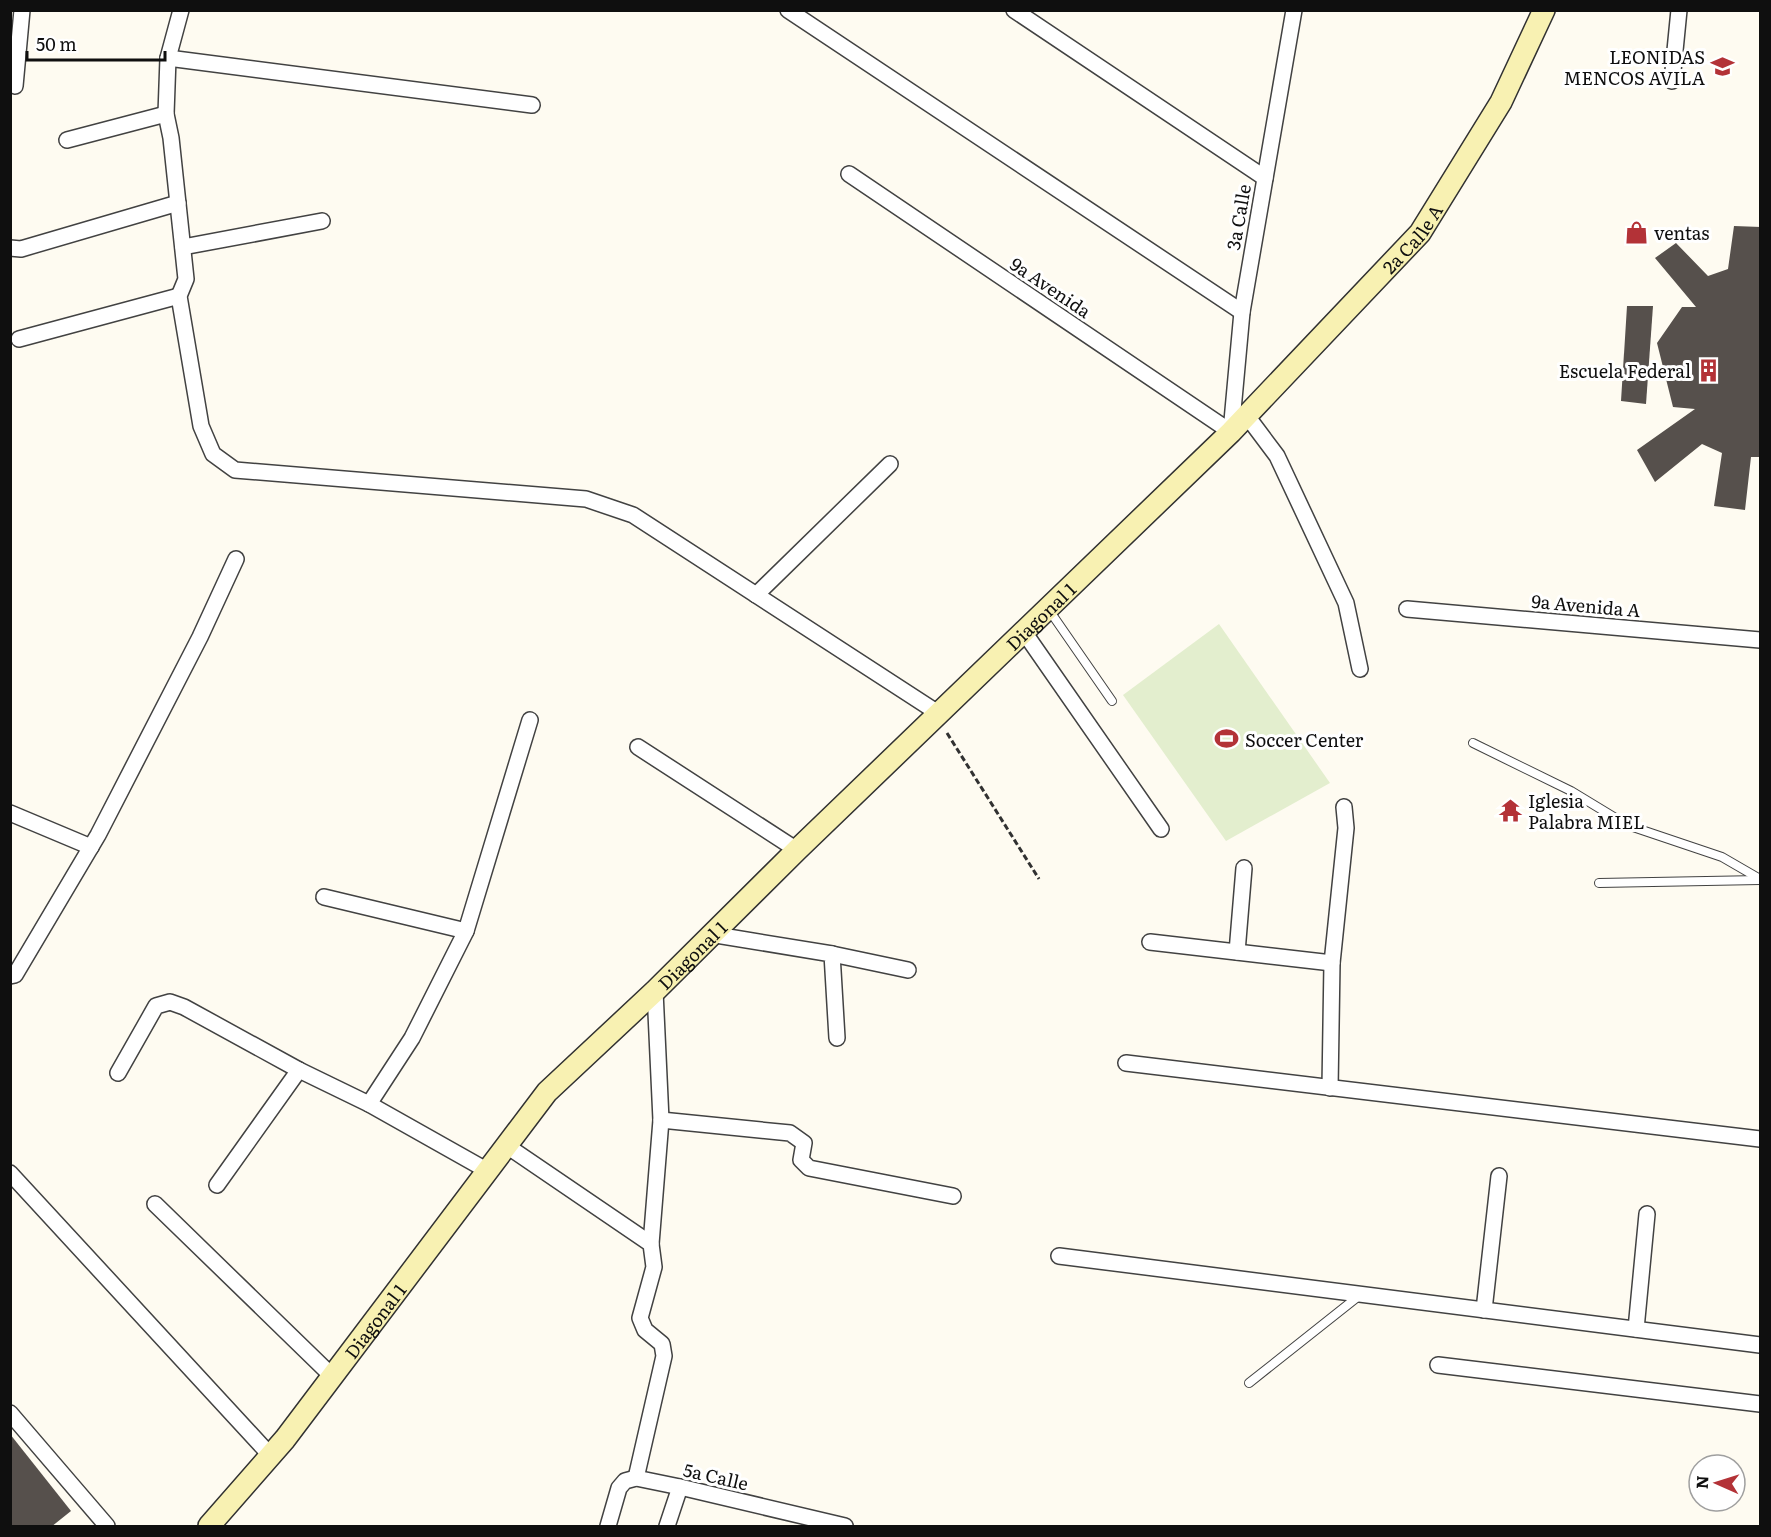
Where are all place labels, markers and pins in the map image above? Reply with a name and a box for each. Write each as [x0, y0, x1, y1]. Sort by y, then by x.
place label: LEONIDAS MENCOS AVILA [1564, 43, 1705, 91]
school or university icon: LEONIDAS MENCOS AVILA [1710, 53, 1736, 79]
shop icon: ventas [1623, 219, 1649, 245]
place label: ventas [1654, 219, 1710, 246]
place label: Escuela Federal [1559, 357, 1691, 384]
building icon: Escuela Federal [1696, 357, 1722, 383]
sports icon: Soccer Center [1214, 726, 1240, 752]
place label: Soccer Center [1245, 726, 1364, 753]
place label: Iglesia Palabra MIEL [1528, 787, 1645, 835]
temple icon: Iglesia Palabra MIEL [1497, 797, 1523, 823]

